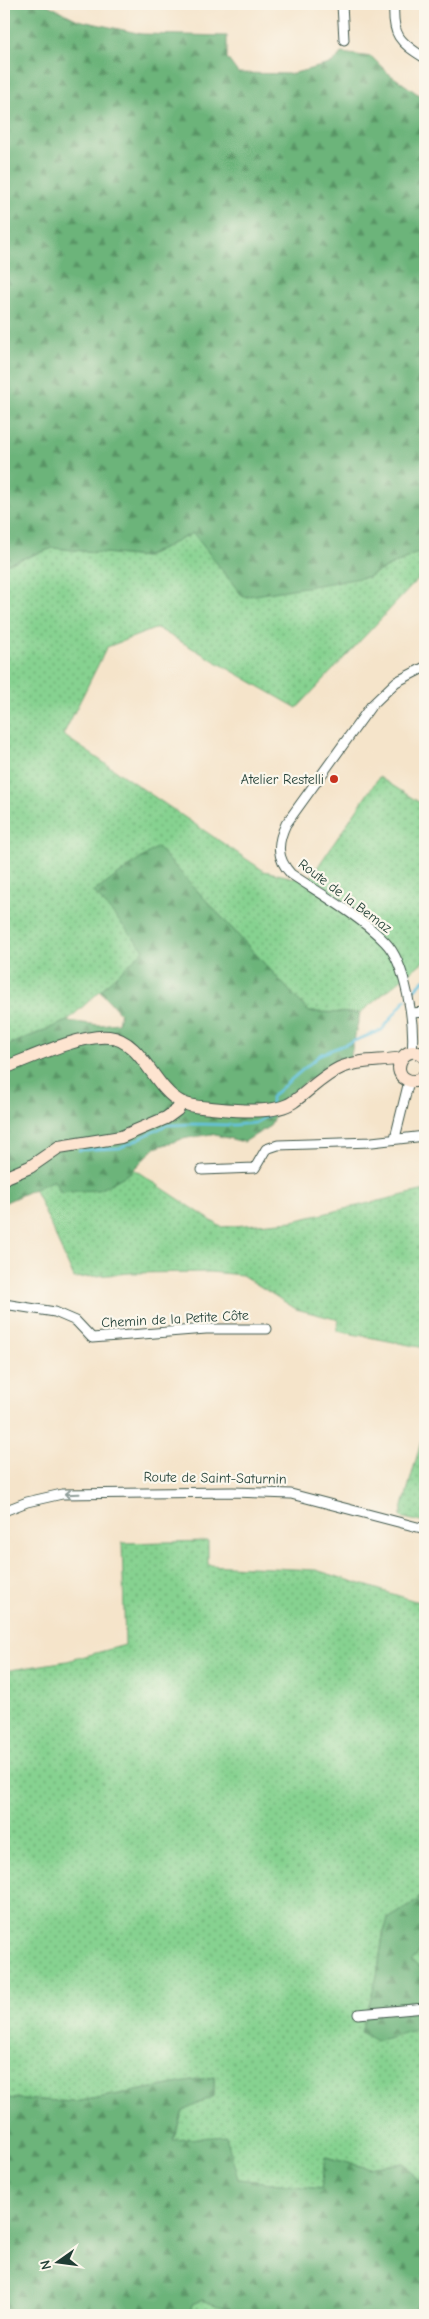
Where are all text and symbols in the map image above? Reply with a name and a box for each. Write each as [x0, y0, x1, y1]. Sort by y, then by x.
place label: Atelier Restelli [241, 771, 324, 788]
marker: Atelier Restelli [328, 773, 340, 785]
street label: Route de la Bemaz [295, 855, 395, 937]
street label: Chemin de la Petite Côte [101, 1307, 249, 1331]
street label: Route de Saint-Saturnin [143, 1468, 287, 1488]
one-way arrow [64, 1489, 80, 1498]
north arrow [32, 2236, 82, 2286]
text: N [37, 2259, 55, 2272]

